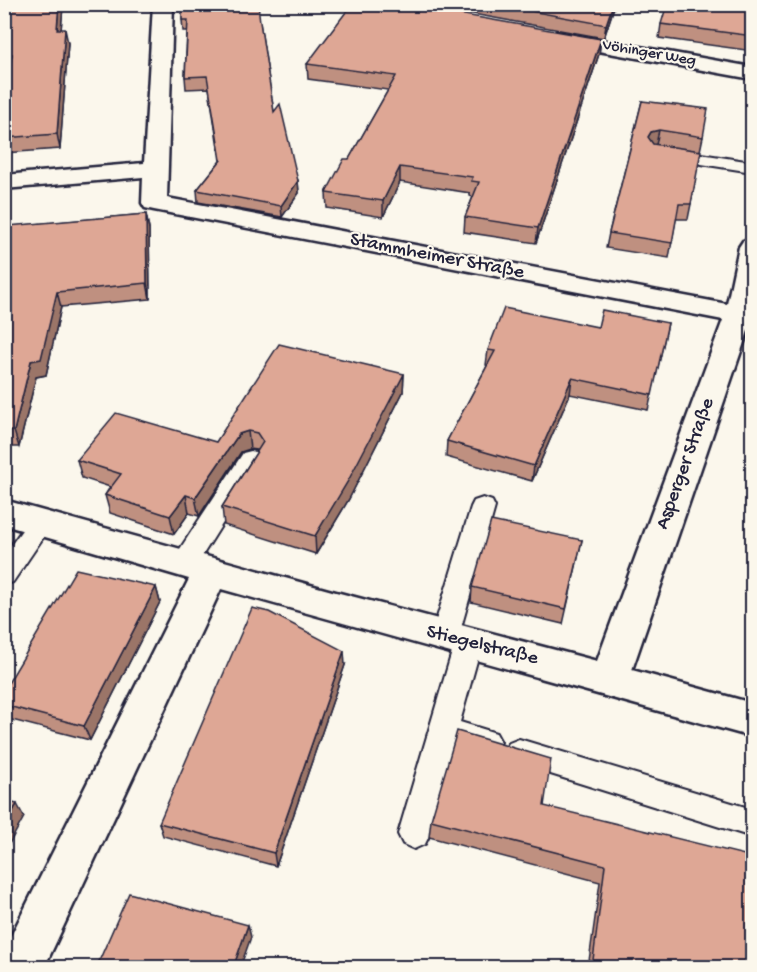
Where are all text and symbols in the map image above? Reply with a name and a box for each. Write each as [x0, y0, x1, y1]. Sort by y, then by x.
street label: Vöhinger Weg [600, 36, 697, 72]
street label: Stammheimer Straße [348, 229, 527, 285]
street label: Asperger Straße [652, 395, 721, 533]
street label: Stiegelstraße [424, 621, 541, 671]

